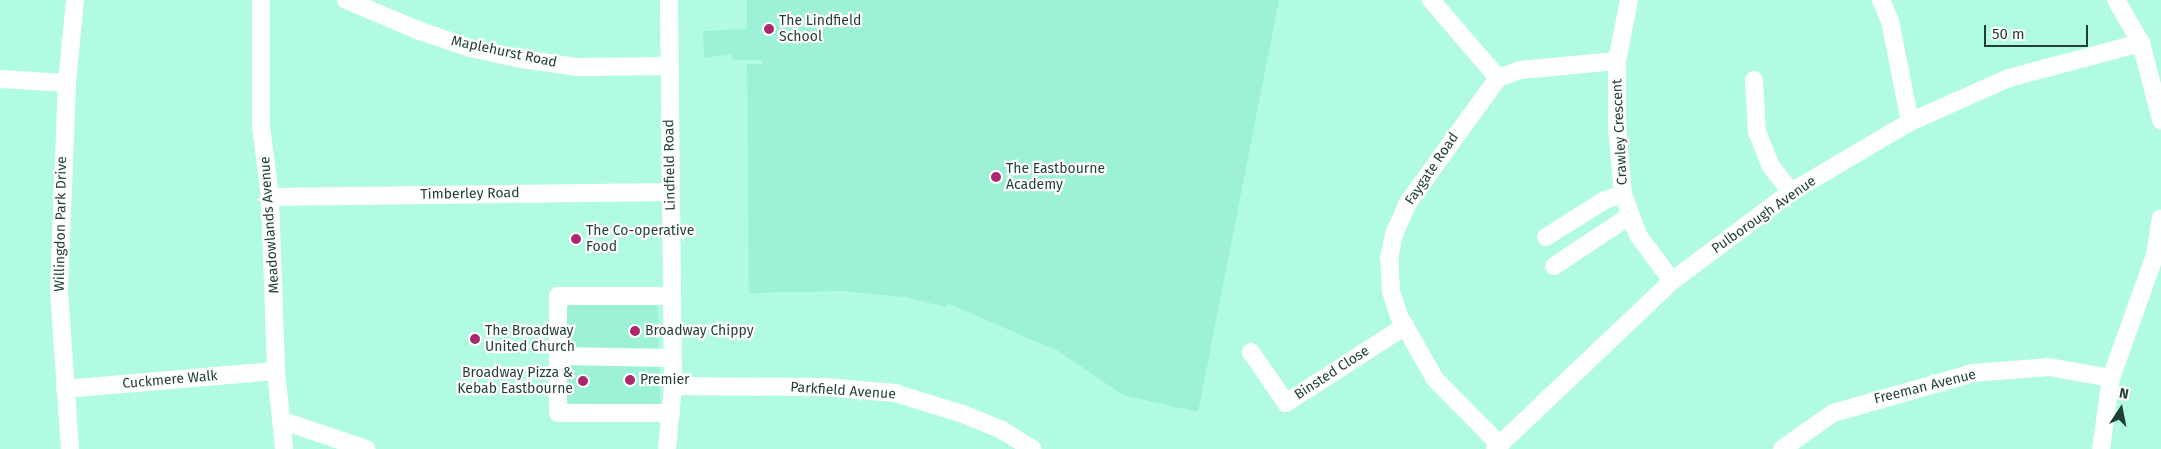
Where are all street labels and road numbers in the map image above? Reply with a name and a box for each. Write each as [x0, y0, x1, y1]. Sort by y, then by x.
street label: Maplehurst Road [450, 33, 558, 71]
street label: Crawley Crescent [1609, 78, 1631, 186]
street label: Lindfield Road [661, 119, 679, 211]
street label: Faygate Road [1402, 130, 1462, 208]
street label: Willingdon Park Drive [51, 156, 71, 292]
street label: Meadowlands Avenue [257, 156, 283, 294]
street label: Pulborough Avenue [1709, 173, 1819, 257]
street label: Timberley Road [420, 185, 520, 203]
street label: Binsted Close [1291, 343, 1373, 403]
street label: Freeman Avenue [1872, 366, 1978, 408]
street label: Cuckmere Walk [122, 367, 218, 393]
street label: Parkfield Avenue [790, 379, 896, 403]

